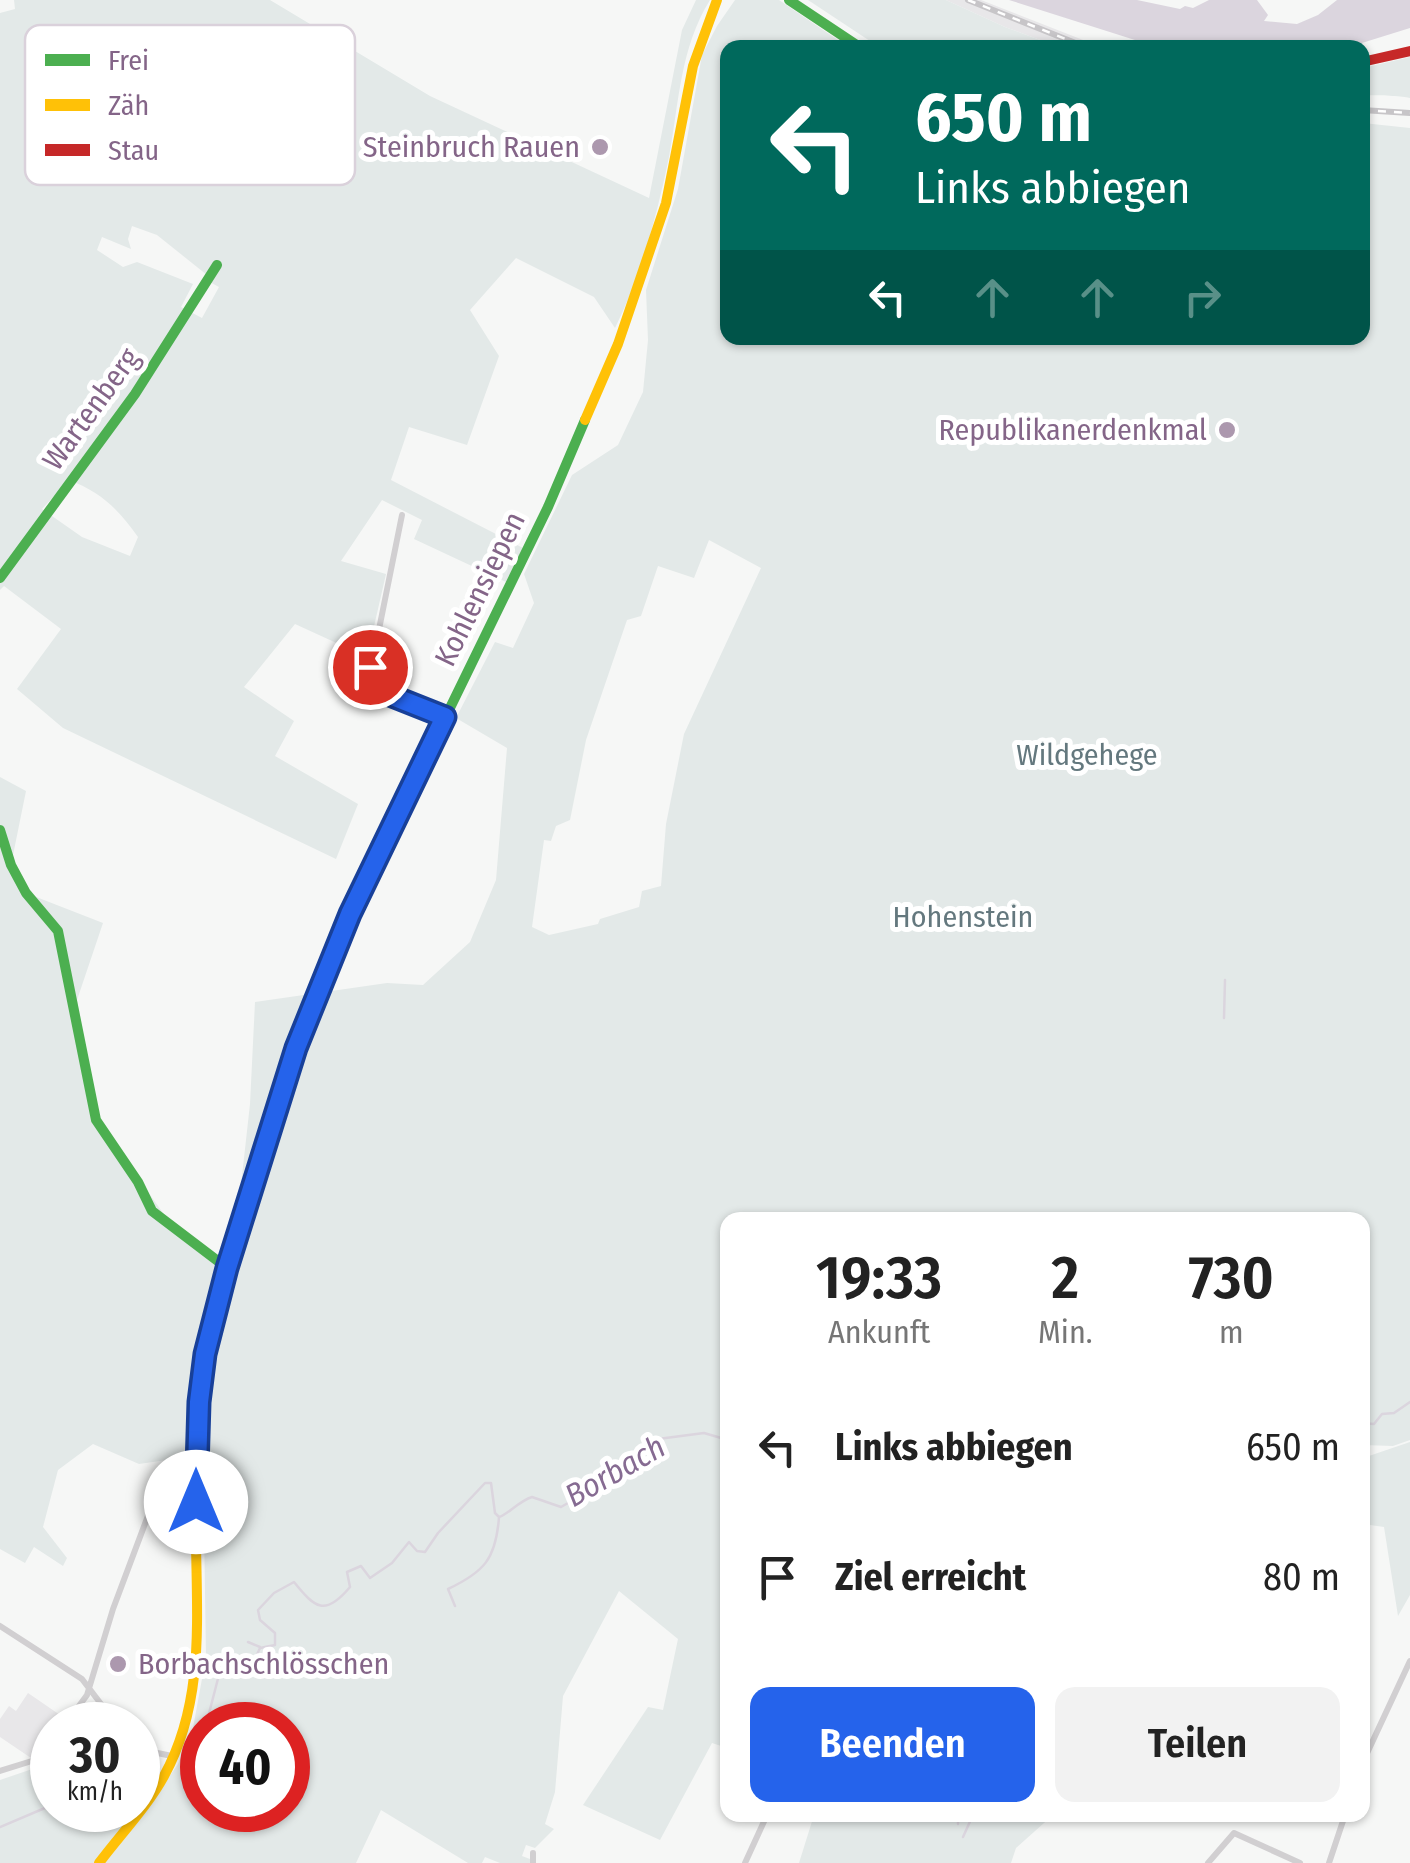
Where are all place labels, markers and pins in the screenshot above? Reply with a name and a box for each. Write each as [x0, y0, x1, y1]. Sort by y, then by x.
place label: Steinbruch Rauen [363, 129, 580, 165]
marker: Steinbruch Rauen [589, 136, 611, 158]
place label: Republikanerdenkmal [939, 412, 1207, 448]
marker: Republikanerdenkmal [1216, 419, 1238, 441]
pin [328, 625, 413, 710]
place label: Borbachschlösschen [138, 1646, 389, 1682]
marker: Borbachschlösschen [107, 1653, 129, 1675]

